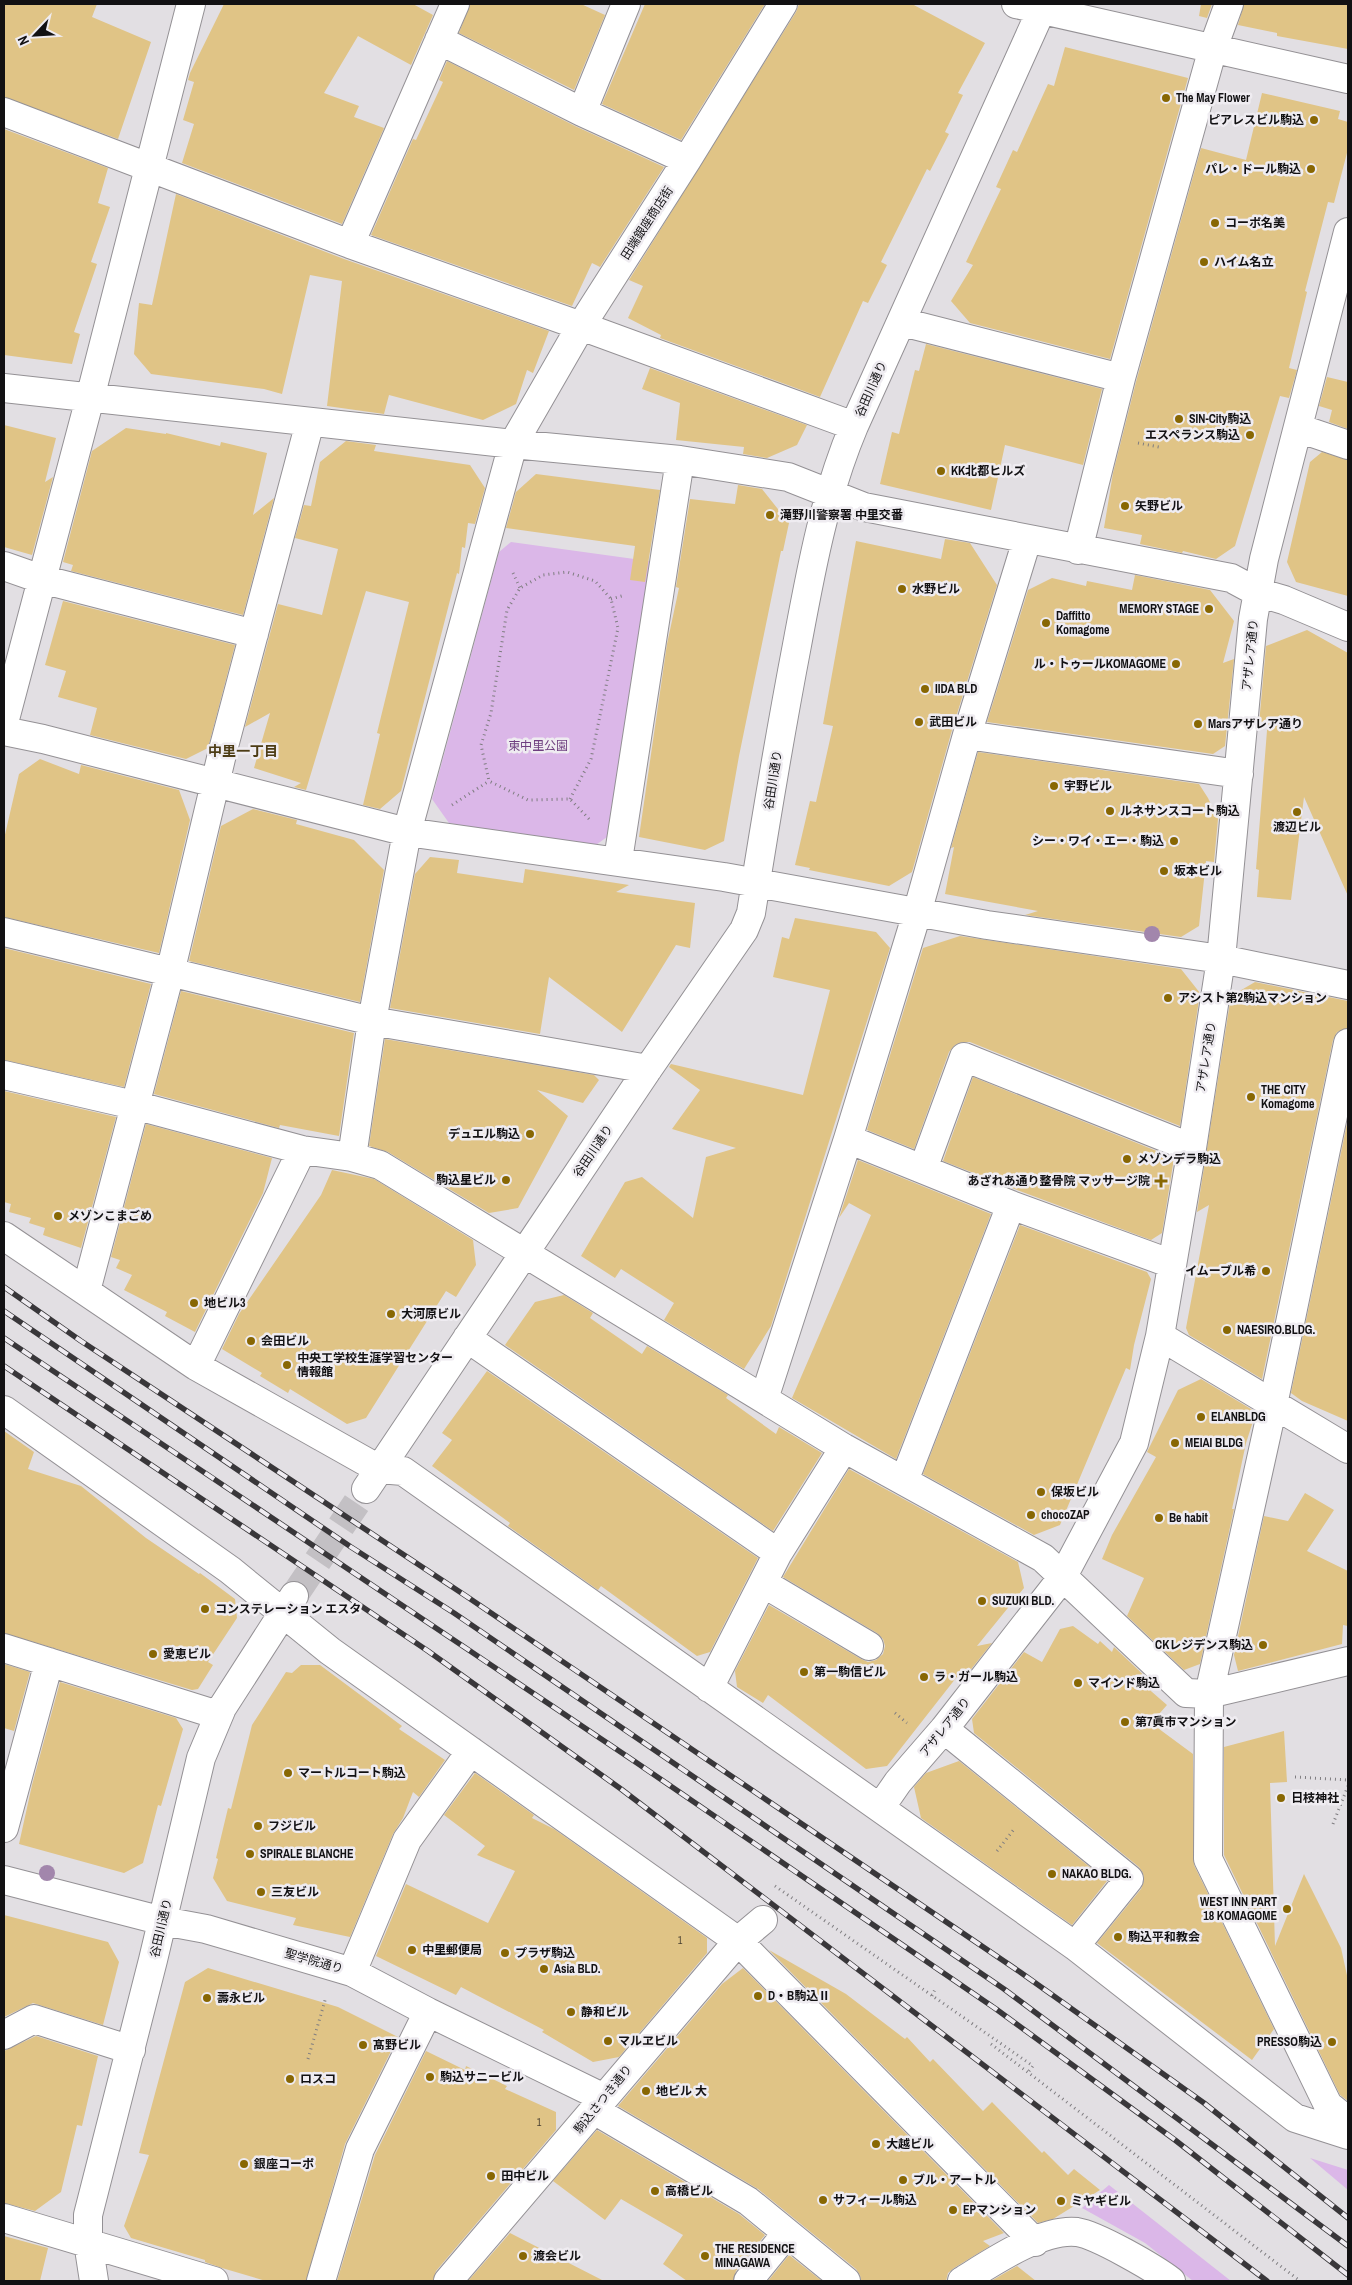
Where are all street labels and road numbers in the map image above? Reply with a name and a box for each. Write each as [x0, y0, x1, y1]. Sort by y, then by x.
street label: 田端銀座商店街 [617, 183, 677, 263]
street label: 谷田川通り [851, 358, 891, 420]
street label: アザレア通り [1238, 618, 1262, 692]
street label: 谷田川通り [760, 749, 786, 811]
street label: アザレア通り [1192, 1020, 1220, 1094]
street label: 谷田川通り [570, 1122, 616, 1180]
street label: アザレア通り [916, 1694, 974, 1760]
street label: 谷田川通り [146, 1897, 176, 1959]
street label: 聖学院通り [283, 1945, 345, 1977]
street label: 駒込さつき通り [570, 2061, 636, 2137]

